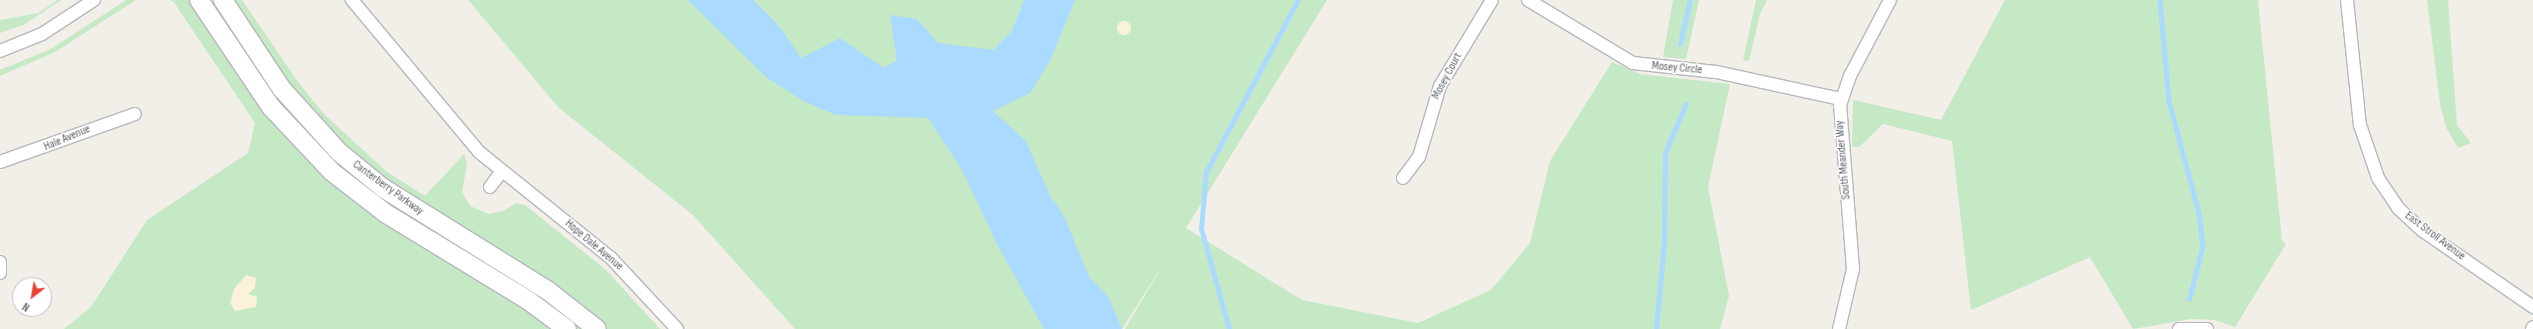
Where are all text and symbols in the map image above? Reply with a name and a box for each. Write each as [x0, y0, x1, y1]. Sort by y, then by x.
street label: Mosey Court [1429, 50, 1465, 102]
street label: Mosey Circle [1651, 59, 1703, 77]
street label: South Meander Way [1832, 120, 1854, 200]
street label: Hale Avenue [42, 122, 92, 154]
street label: Canterberry Parkway [350, 158, 426, 218]
street label: East Stroll Avenue [2402, 209, 2468, 263]
street label: Hope Dale Avenue [562, 216, 626, 274]
north arrow [12, 277, 52, 317]
text: N [20, 300, 32, 314]

